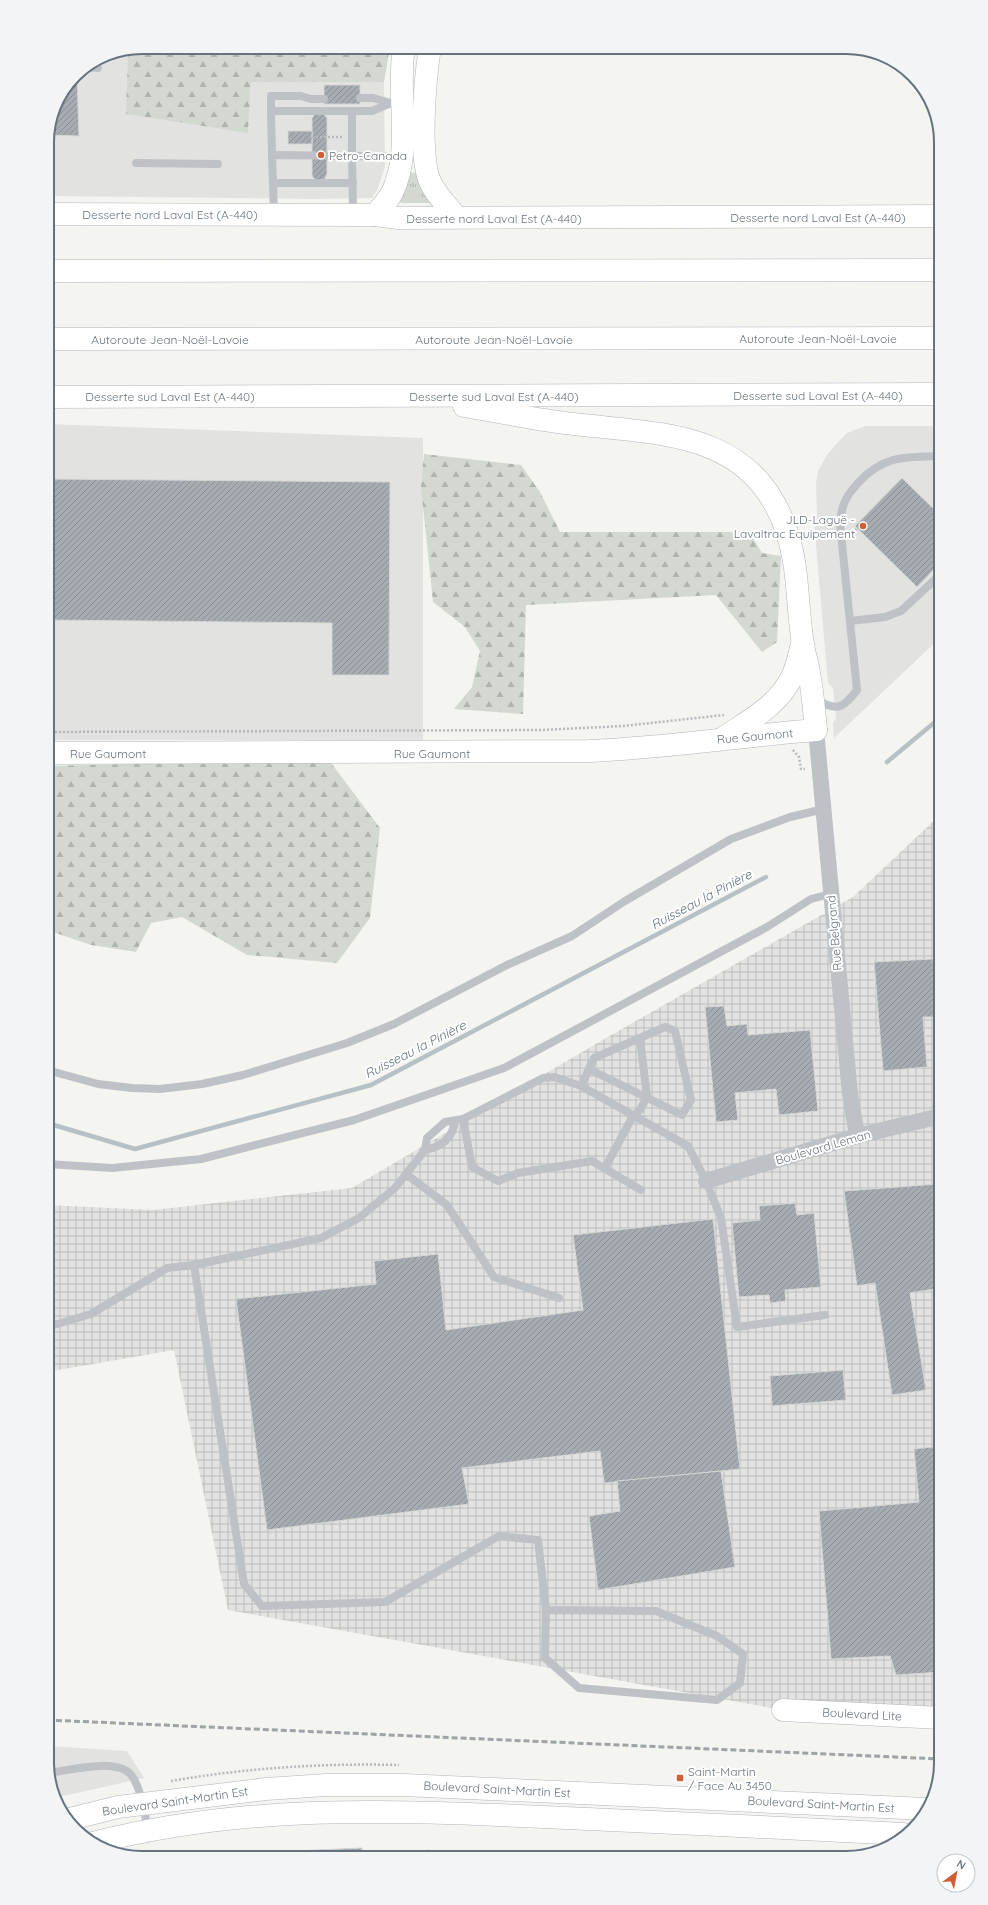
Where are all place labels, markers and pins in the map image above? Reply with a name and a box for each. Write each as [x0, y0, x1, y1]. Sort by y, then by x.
place label: Petro-Canada [329, 148, 407, 163]
marker: Petro-Canada [316, 150, 326, 160]
place label: JLD-Laguë - Lavaltrac Equipement [734, 512, 855, 541]
marker: JLD-Laguë - Lavaltrac Equipement [858, 521, 868, 531]
place label: Saint-Martin / Face Au 3450 [688, 1764, 772, 1793]
marker: Saint-Martin / Face Au 3450 [675, 1773, 685, 1783]

